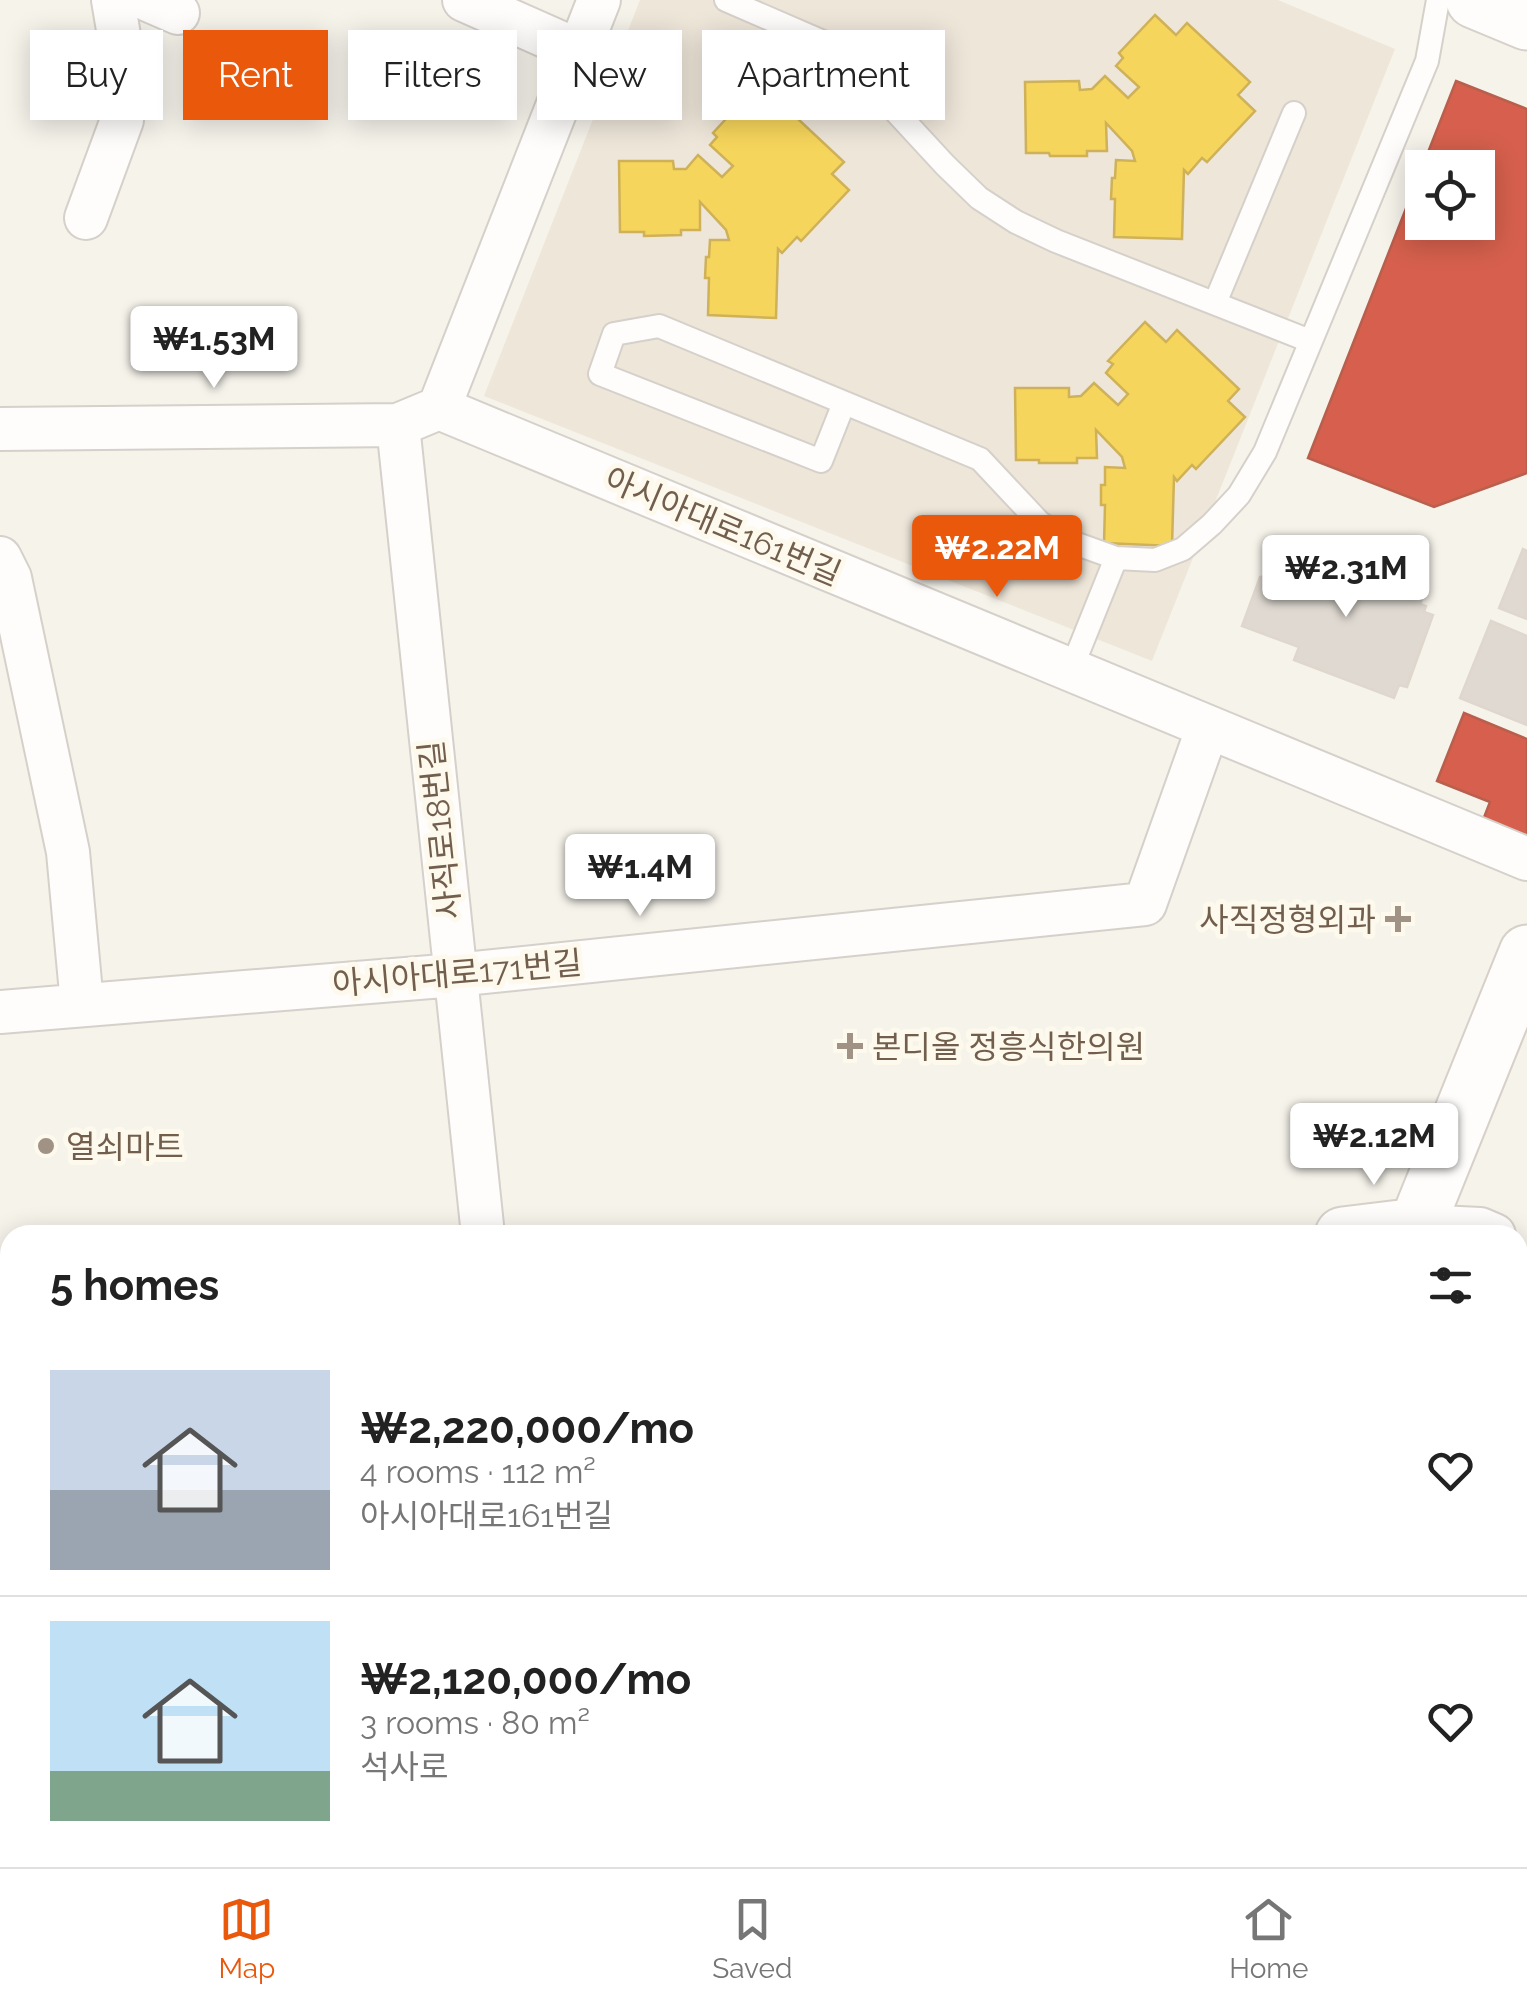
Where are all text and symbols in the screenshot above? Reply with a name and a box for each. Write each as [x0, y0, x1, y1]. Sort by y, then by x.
chip: Buy [30, 30, 163, 120]
chip: Rent [183, 30, 328, 120]
chip: Filters [348, 30, 517, 120]
chip: New [537, 30, 682, 120]
chip: Apartment [702, 30, 945, 120]
map controls [1405, 150, 1495, 240]
button: locate [1405, 150, 1495, 240]
pin: ₩1.53M [133, 306, 295, 391]
text: ₩1.53M [152, 320, 276, 357]
street label: 아시아대로161번길 [599, 460, 847, 592]
pin: ₩2.22M [916, 515, 1078, 600]
text: ₩2.22M [934, 529, 1060, 566]
pin: ₩2.31M [1265, 535, 1427, 620]
text: ₩2.31M [1284, 549, 1408, 586]
street label: 사직로18번길 [412, 739, 468, 921]
pin: ₩1.4M [570, 834, 710, 919]
text: ₩1.4M [587, 848, 693, 885]
place label: 사직정형외과 [1199, 901, 1376, 938]
marker: 사직정형외과 [1385, 906, 1411, 932]
street label: 아시아대로171번길 [331, 944, 583, 1002]
place label: 본디올 정흥식한의원 [872, 1028, 1145, 1065]
marker: 본디올 정흥식한의원 [837, 1033, 863, 1059]
pin: ₩2.12M [1293, 1103, 1455, 1188]
text: ₩2.12M [1312, 1117, 1436, 1154]
place label: 열쇠마트 [66, 1128, 184, 1165]
marker: 열쇠마트 [35, 1135, 57, 1157]
icon: filters [1423, 1258, 1478, 1313]
text: 5 homes [50, 1261, 219, 1310]
text: ₩2,220,000/mo [360, 1404, 694, 1453]
icon: home [130, 1410, 250, 1530]
icon: heart [1423, 1443, 1478, 1498]
text: 4 rooms · 112 m² [360, 1453, 596, 1490]
text: 아시아대로161번길 [360, 1497, 613, 1534]
text: ₩2,120,000/mo [360, 1655, 691, 1704]
icon: home [130, 1661, 250, 1781]
icon: heart [1423, 1694, 1478, 1749]
text: 3 rooms · 80 m² [360, 1704, 590, 1741]
text: 석사로 [360, 1748, 448, 1785]
tab: Map [218, 1892, 275, 1985]
tab: Saved [712, 1892, 792, 1985]
tab: Home [1229, 1892, 1309, 1985]

